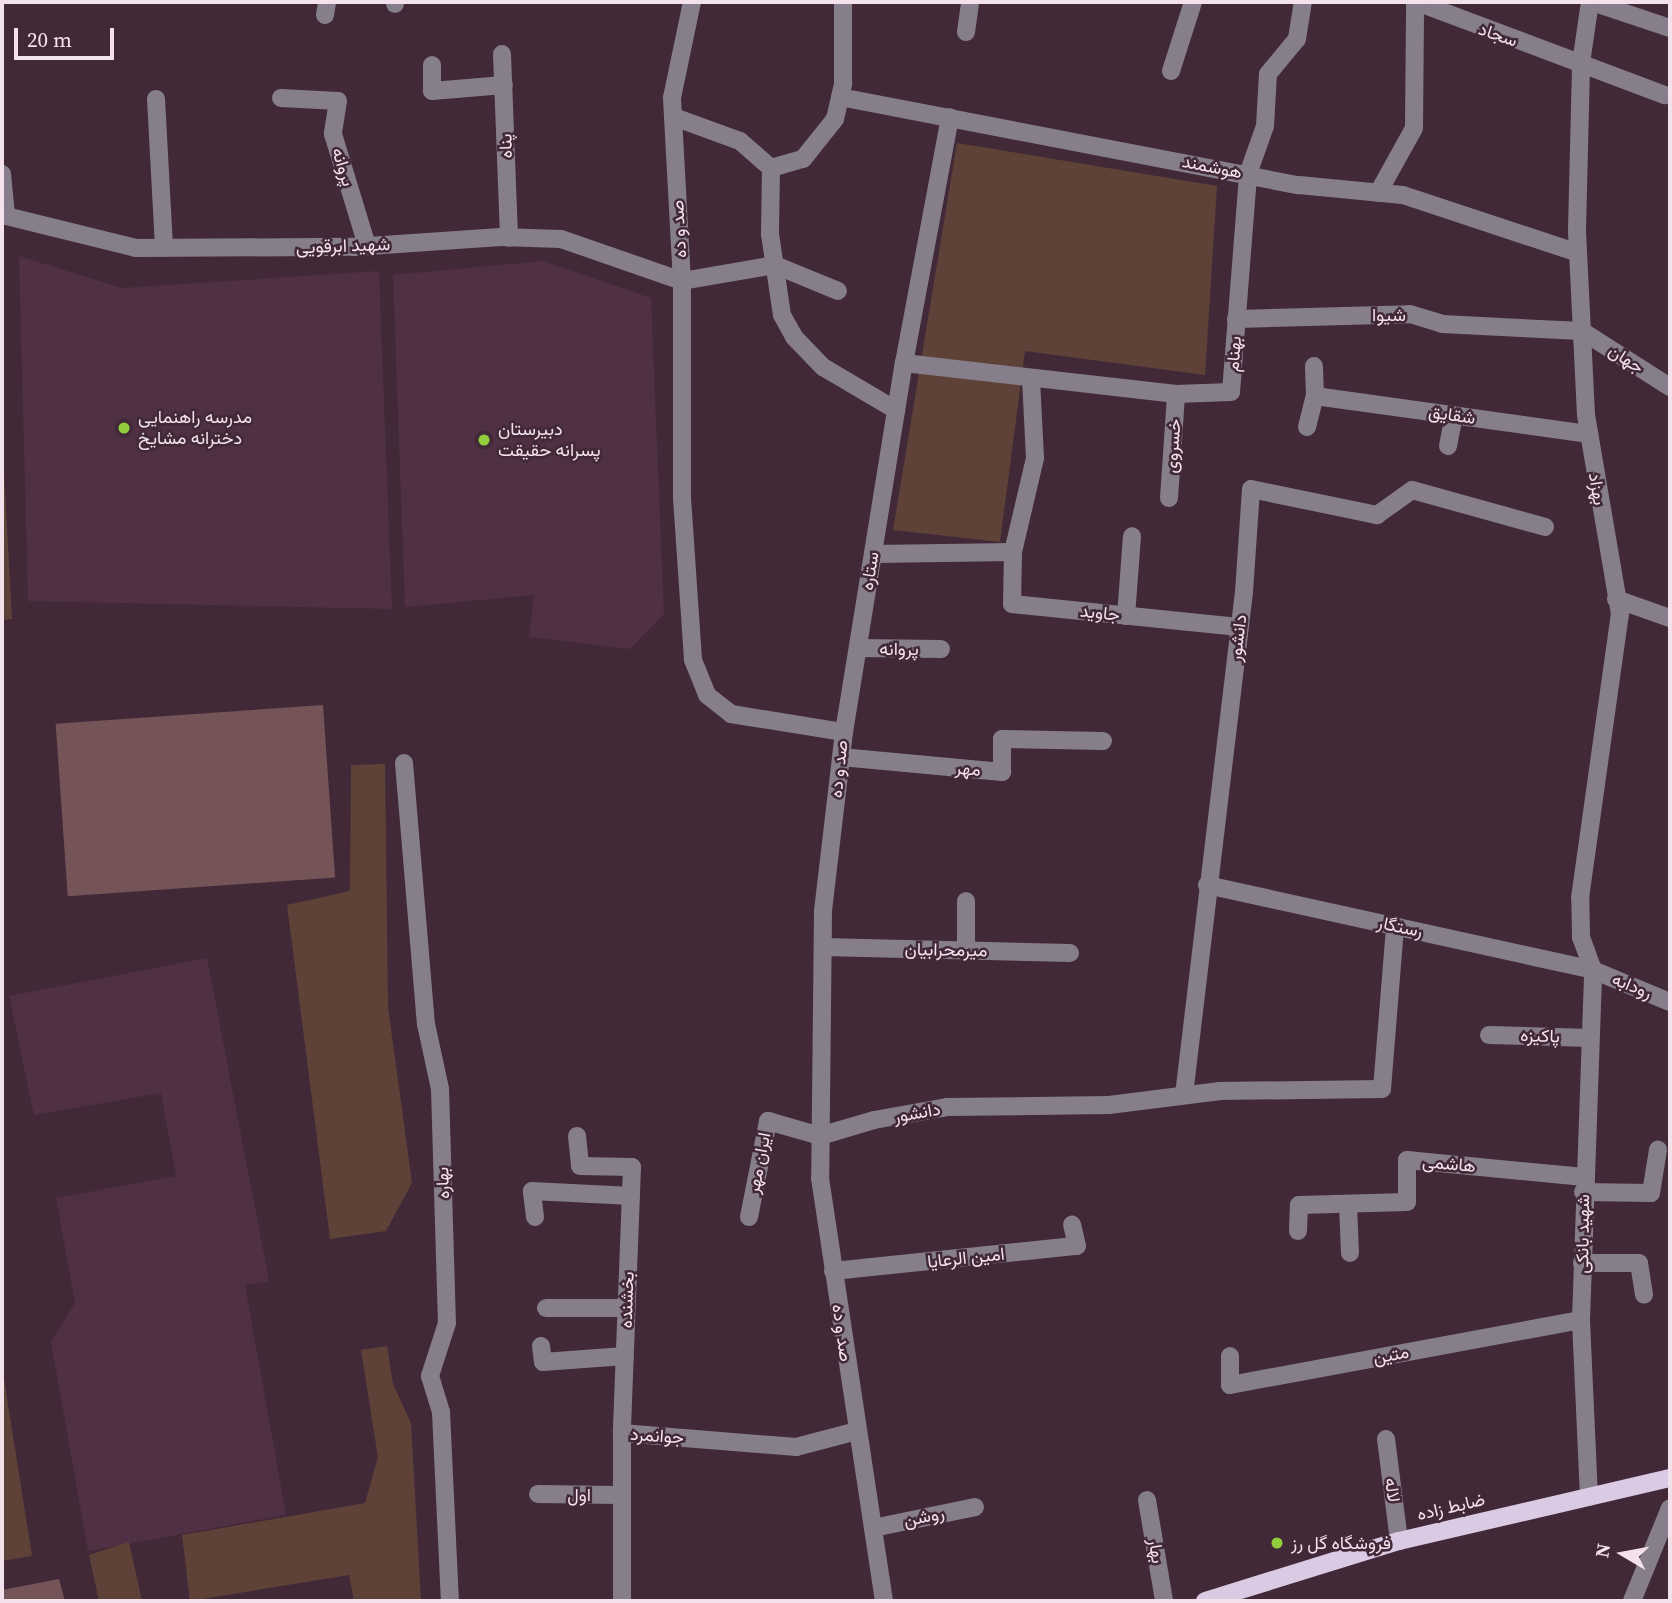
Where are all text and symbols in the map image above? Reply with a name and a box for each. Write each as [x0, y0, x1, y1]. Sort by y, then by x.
scale bar [18, 14, 117, 58]
street label: سجاد [1476, 18, 1520, 52]
text: 20 m [27, 25, 72, 54]
street label: پناه [495, 133, 517, 159]
street label: پروانه [327, 145, 359, 189]
street label: هوشمند [1180, 151, 1244, 183]
street label: صد و ده [667, 199, 691, 259]
street label: شهید ابرقویی [295, 234, 391, 258]
street label: شیوا [1372, 304, 1406, 326]
street label: بهنام [1222, 335, 1246, 373]
street label: جهان [1604, 340, 1648, 378]
street label: شقایق [1427, 401, 1477, 429]
place label: مدرسه راهنمایی دخترانه مشایخ [138, 407, 252, 450]
street label: خسروی [1160, 418, 1186, 474]
place label: دبیرستان پسرانه حقیقت [498, 419, 601, 462]
marker: مدرسه راهنمایی دخترانه مشایخ [116, 420, 132, 436]
marker: دبیرستان پسرانه حقیقت [476, 432, 492, 448]
street label: بهزاد [1584, 471, 1610, 507]
street label: ستاره [856, 550, 884, 592]
street label: جاوید [1079, 600, 1121, 626]
street label: دانشور [1224, 613, 1252, 663]
street label: پروانه [879, 638, 919, 660]
street label: صد و ده [825, 739, 853, 799]
street label: مهر [954, 757, 982, 781]
street label: رستگار [1375, 912, 1425, 942]
street label: میرمحرابیان [904, 938, 988, 962]
street label: رودابه [1609, 968, 1655, 1004]
street label: پاکیزه [1520, 1025, 1560, 1047]
street label: دانشور [892, 1098, 942, 1128]
street label: ایران مهر [742, 1130, 776, 1196]
street label: هاشمی [1421, 1151, 1477, 1177]
street label: بهاره [432, 1167, 454, 1199]
street label: شهید بانکی [1572, 1194, 1594, 1274]
street label: امین الرعایا [926, 1243, 1006, 1273]
street label: بخشنده [615, 1271, 639, 1329]
street label: صد و ده [827, 1303, 857, 1363]
street label: متین [1371, 1341, 1411, 1369]
street label: جوانمرد [629, 1423, 685, 1449]
street label: لاله [1380, 1476, 1404, 1504]
street label: اول [567, 1484, 591, 1506]
street label: ضابط زاده [1415, 1489, 1487, 1525]
street label: روشن [902, 1502, 946, 1532]
north arrow [1588, 1519, 1658, 1589]
place label: فروشگاه گل رز [1291, 1532, 1391, 1554]
marker: فروشگاه گل رز [1269, 1535, 1285, 1551]
street label: بهار [1143, 1537, 1169, 1565]
text: N [1588, 1541, 1616, 1559]

